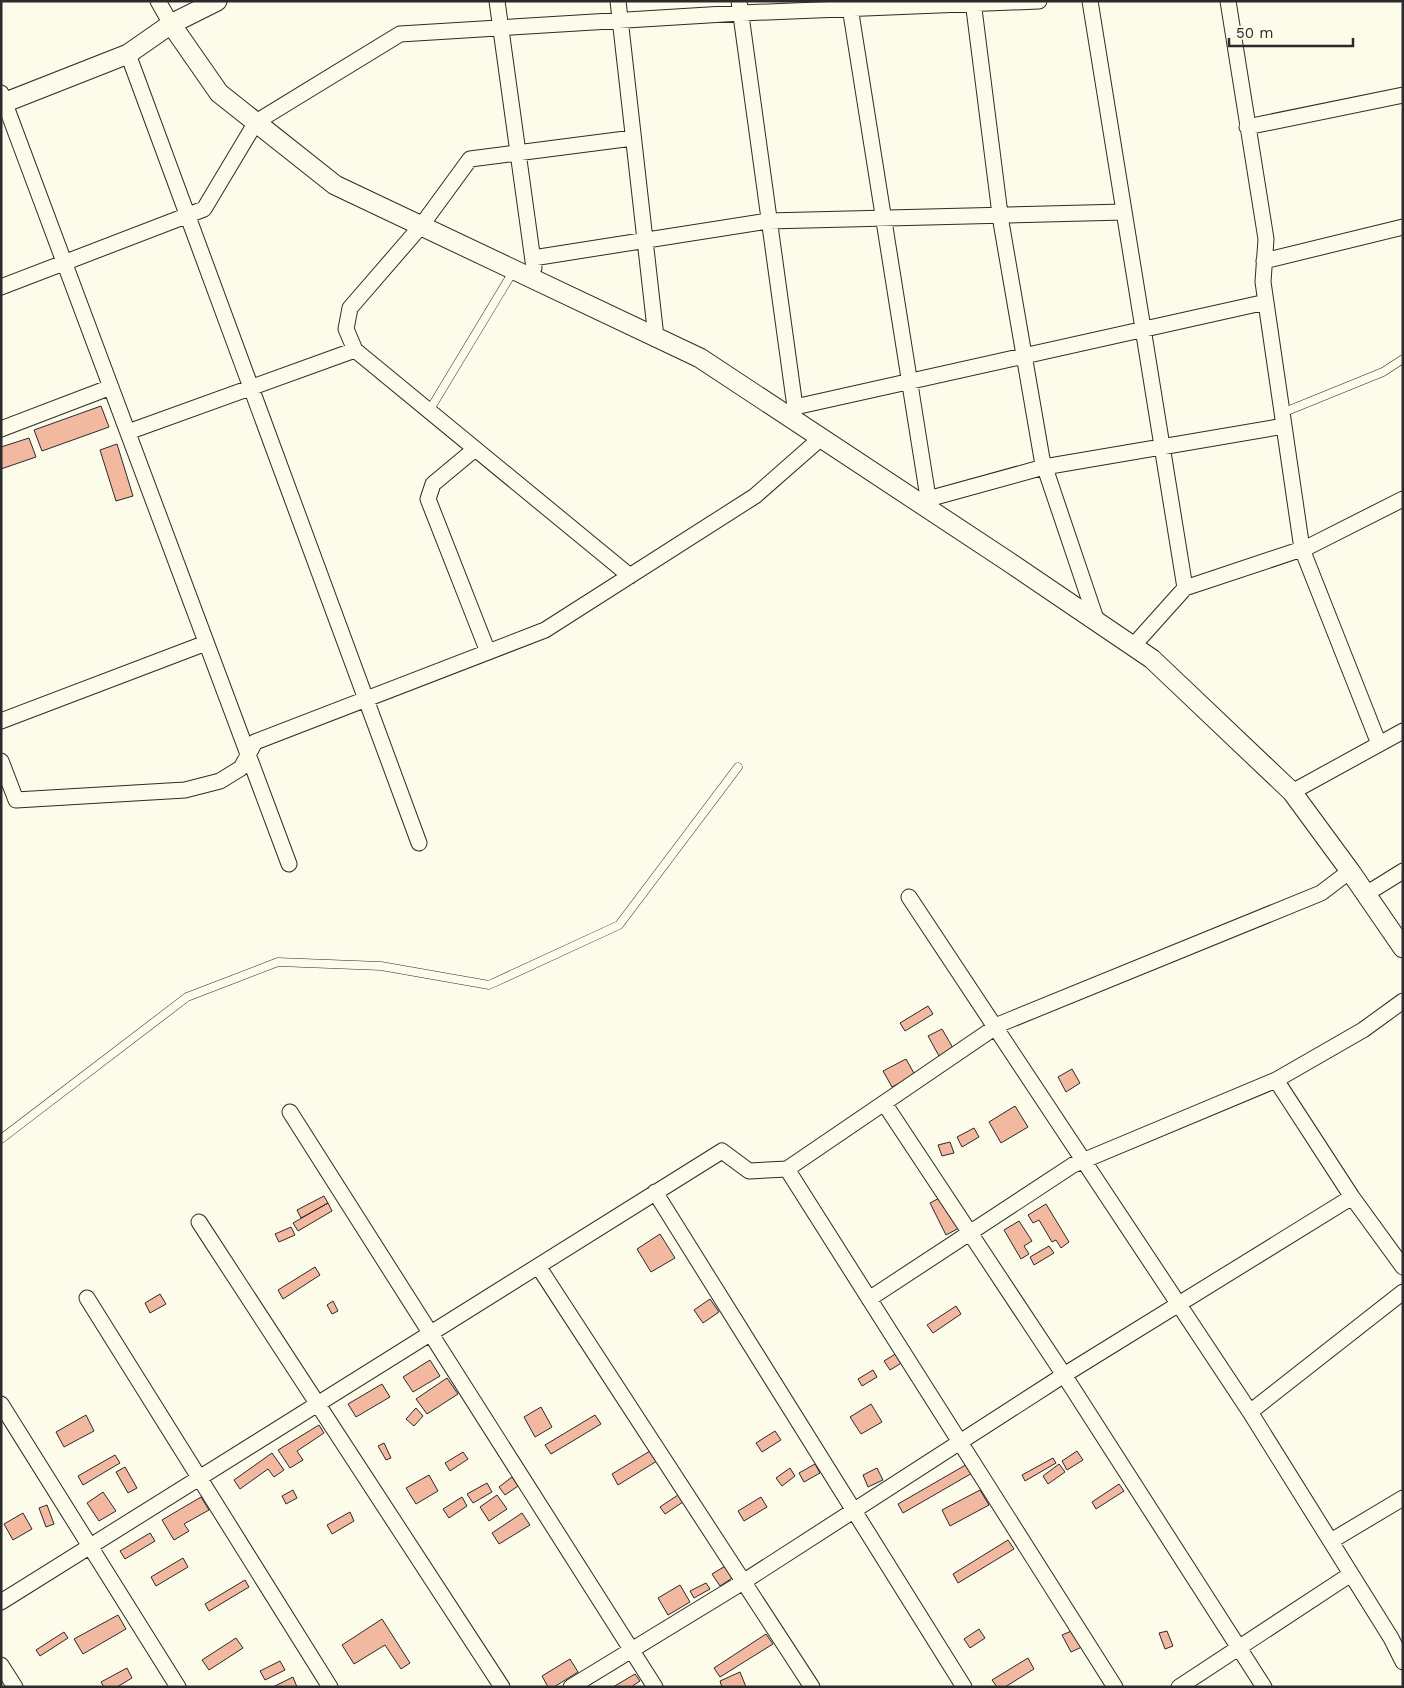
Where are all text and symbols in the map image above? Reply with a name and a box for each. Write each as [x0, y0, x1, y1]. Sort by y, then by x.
scale bar [1229, 15, 1353, 47]
text: 50 m [1236, 24, 1273, 42]

